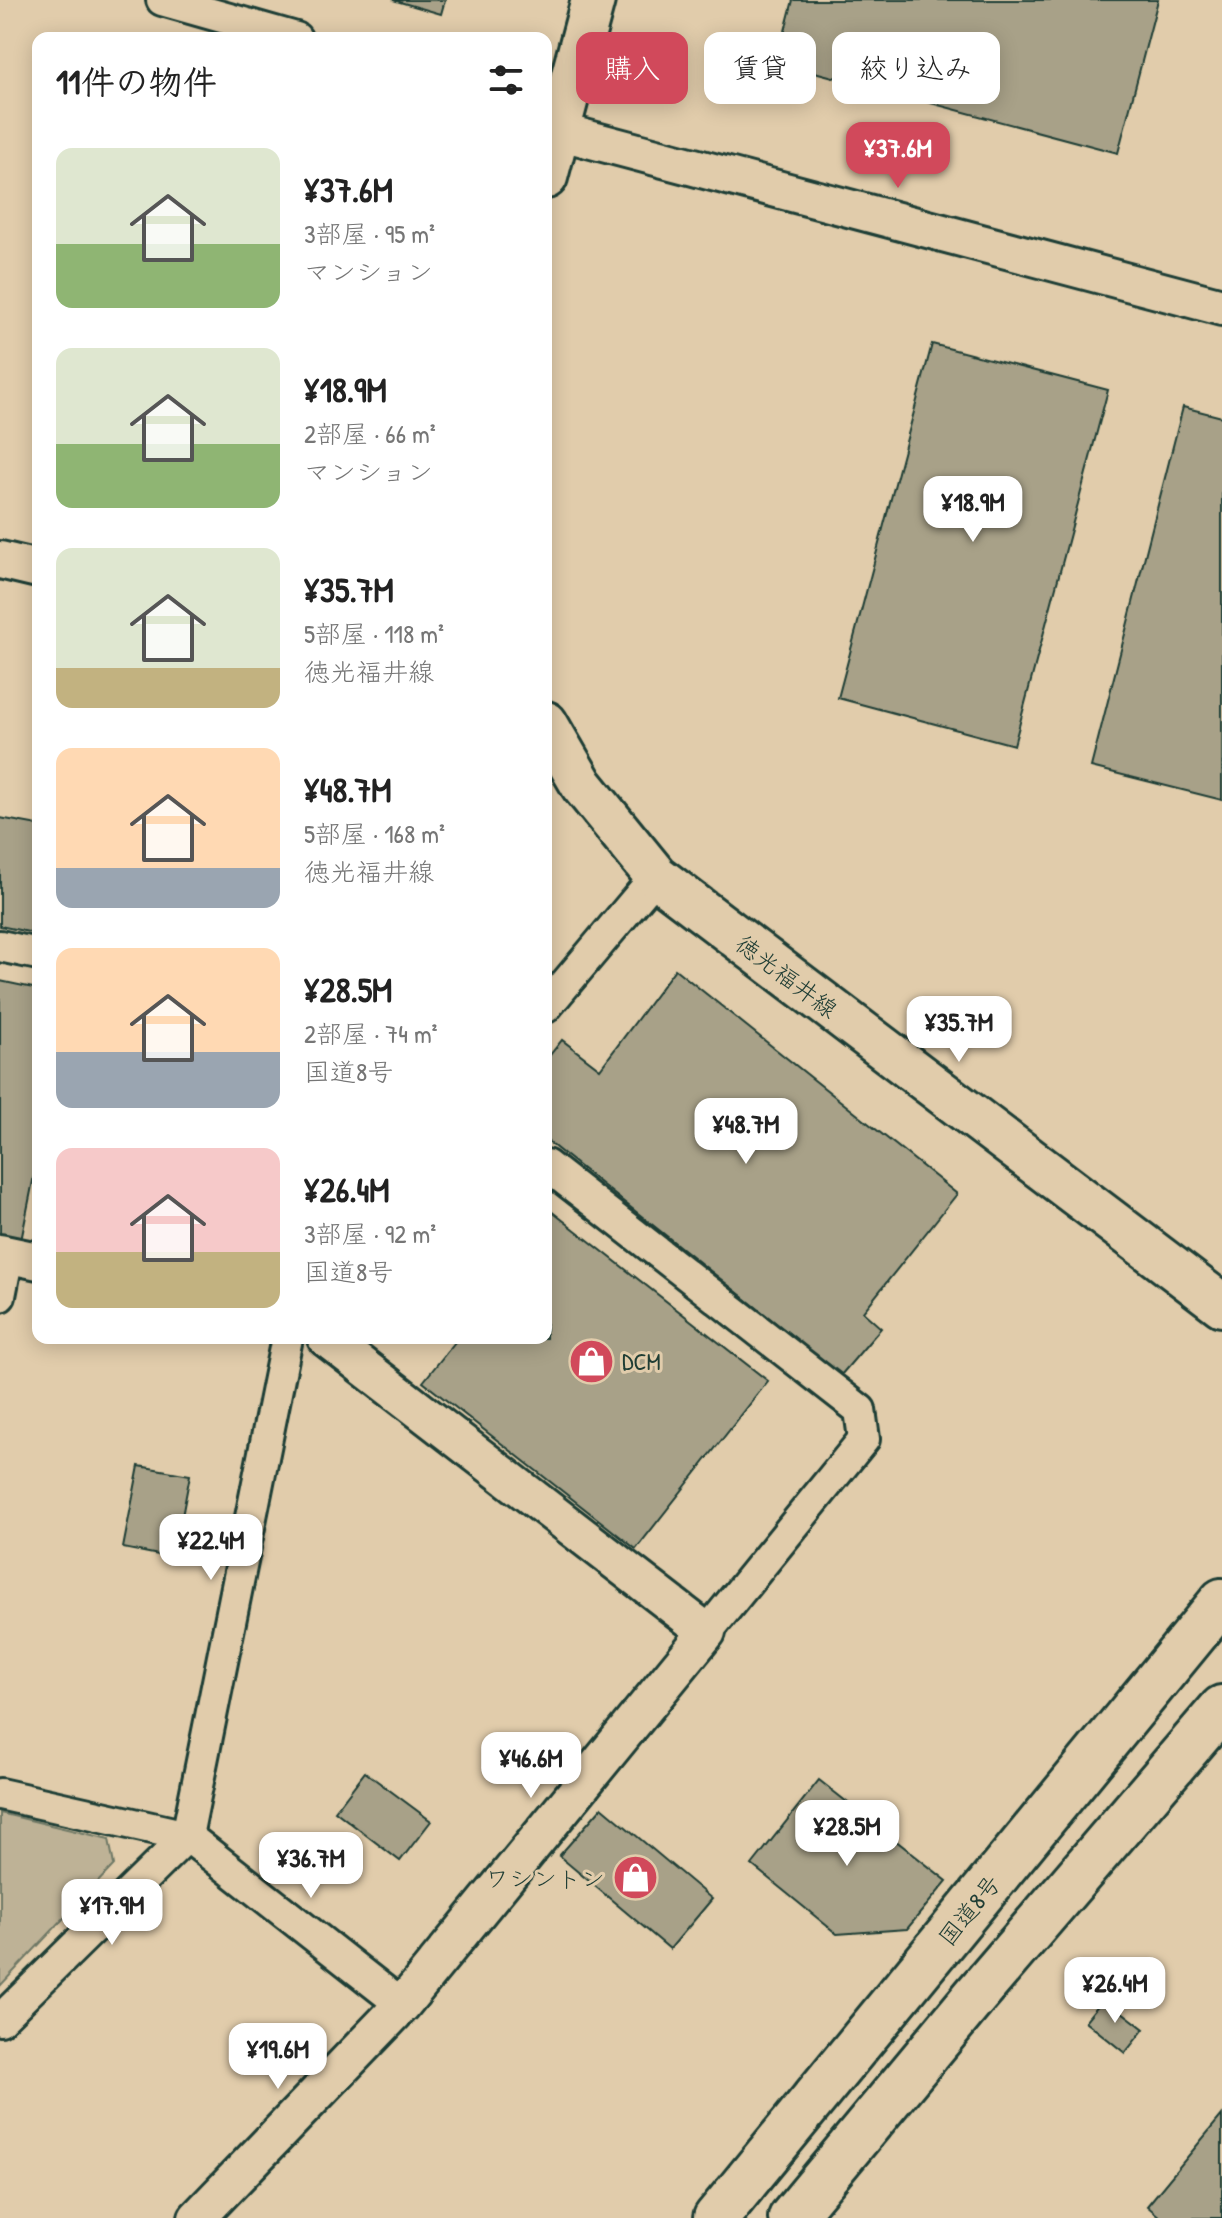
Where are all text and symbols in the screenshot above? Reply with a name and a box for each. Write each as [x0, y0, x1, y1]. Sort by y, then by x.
chip: 購入 [576, 32, 688, 104]
chip: 賃貸 [704, 32, 816, 104]
chip: 絞り込み [832, 32, 1000, 104]
icon: filters [484, 58, 528, 102]
text: 11件の物件 [56, 59, 217, 105]
pin: ¥37.6M [833, 122, 963, 190]
text: ¥37.6M [864, 130, 932, 165]
text: ¥37.6M [304, 167, 393, 213]
icon: home [120, 180, 216, 276]
text: 3部屋 · 95 m² [304, 216, 435, 251]
text: マンション [304, 254, 433, 289]
text: ¥18.9M [304, 367, 387, 413]
icon: home [120, 380, 216, 476]
text: 2部屋 · 66 m² [304, 416, 436, 451]
text: マンション [304, 454, 433, 489]
pin: ¥18.9M [908, 476, 1038, 544]
text: ¥18.9M [941, 484, 1005, 519]
text: ¥35.7M [304, 567, 394, 613]
icon: home [120, 580, 216, 676]
text: 5部屋 · 118 m² [304, 616, 444, 651]
text: 徳光福井線 [304, 654, 434, 689]
text: ¥48.7M [304, 767, 392, 813]
icon: home [120, 780, 216, 876]
text: 5部屋 · 168 m² [304, 816, 445, 851]
text: 徳光福井線 [304, 854, 434, 889]
street label: 徳光福井線 [729, 927, 845, 1025]
text: ¥28.5M [304, 967, 392, 1013]
icon: home [120, 980, 216, 1076]
pin: ¥35.7M [894, 996, 1024, 1064]
text: ¥35.7M [925, 1004, 993, 1039]
text: 2部屋 · 74 m² [304, 1016, 438, 1051]
text: 国道8号 [304, 1054, 393, 1089]
pin: ¥48.7M [681, 1098, 811, 1166]
text: ¥48.7M [713, 1106, 779, 1141]
text: ¥26.4M [304, 1167, 390, 1213]
icon: home [120, 1180, 216, 1276]
text: 3部屋 · 92 m² [304, 1216, 436, 1251]
text: 国道8号 [304, 1254, 393, 1289]
shop icon: DCM [567, 1337, 615, 1385]
place label: DCM [622, 1345, 661, 1377]
pin: ¥22.4M [146, 1514, 276, 1582]
text: ¥22.4M [177, 1522, 245, 1557]
pin: ¥46.6M [466, 1732, 596, 1800]
text: ¥46.6M [499, 1740, 563, 1775]
pin: ¥28.5M [782, 1800, 912, 1868]
text: ¥28.5M [813, 1808, 881, 1843]
pin: ¥36.7M [246, 1832, 376, 1900]
text: ¥36.7M [277, 1840, 345, 1875]
shop icon: ワシントン [612, 1854, 660, 1902]
place label: ワシントン [485, 1862, 605, 1894]
street label: 国道8号 [931, 1868, 1007, 1952]
pin: ¥17.9M [47, 1879, 177, 1947]
text: ¥17.9M [80, 1887, 144, 1922]
pin: ¥26.4M [1050, 1957, 1180, 2025]
text: ¥26.4M [1082, 1965, 1148, 2000]
pin: ¥19.6M [213, 2023, 343, 2091]
text: ¥19.6M [247, 2031, 309, 2066]

